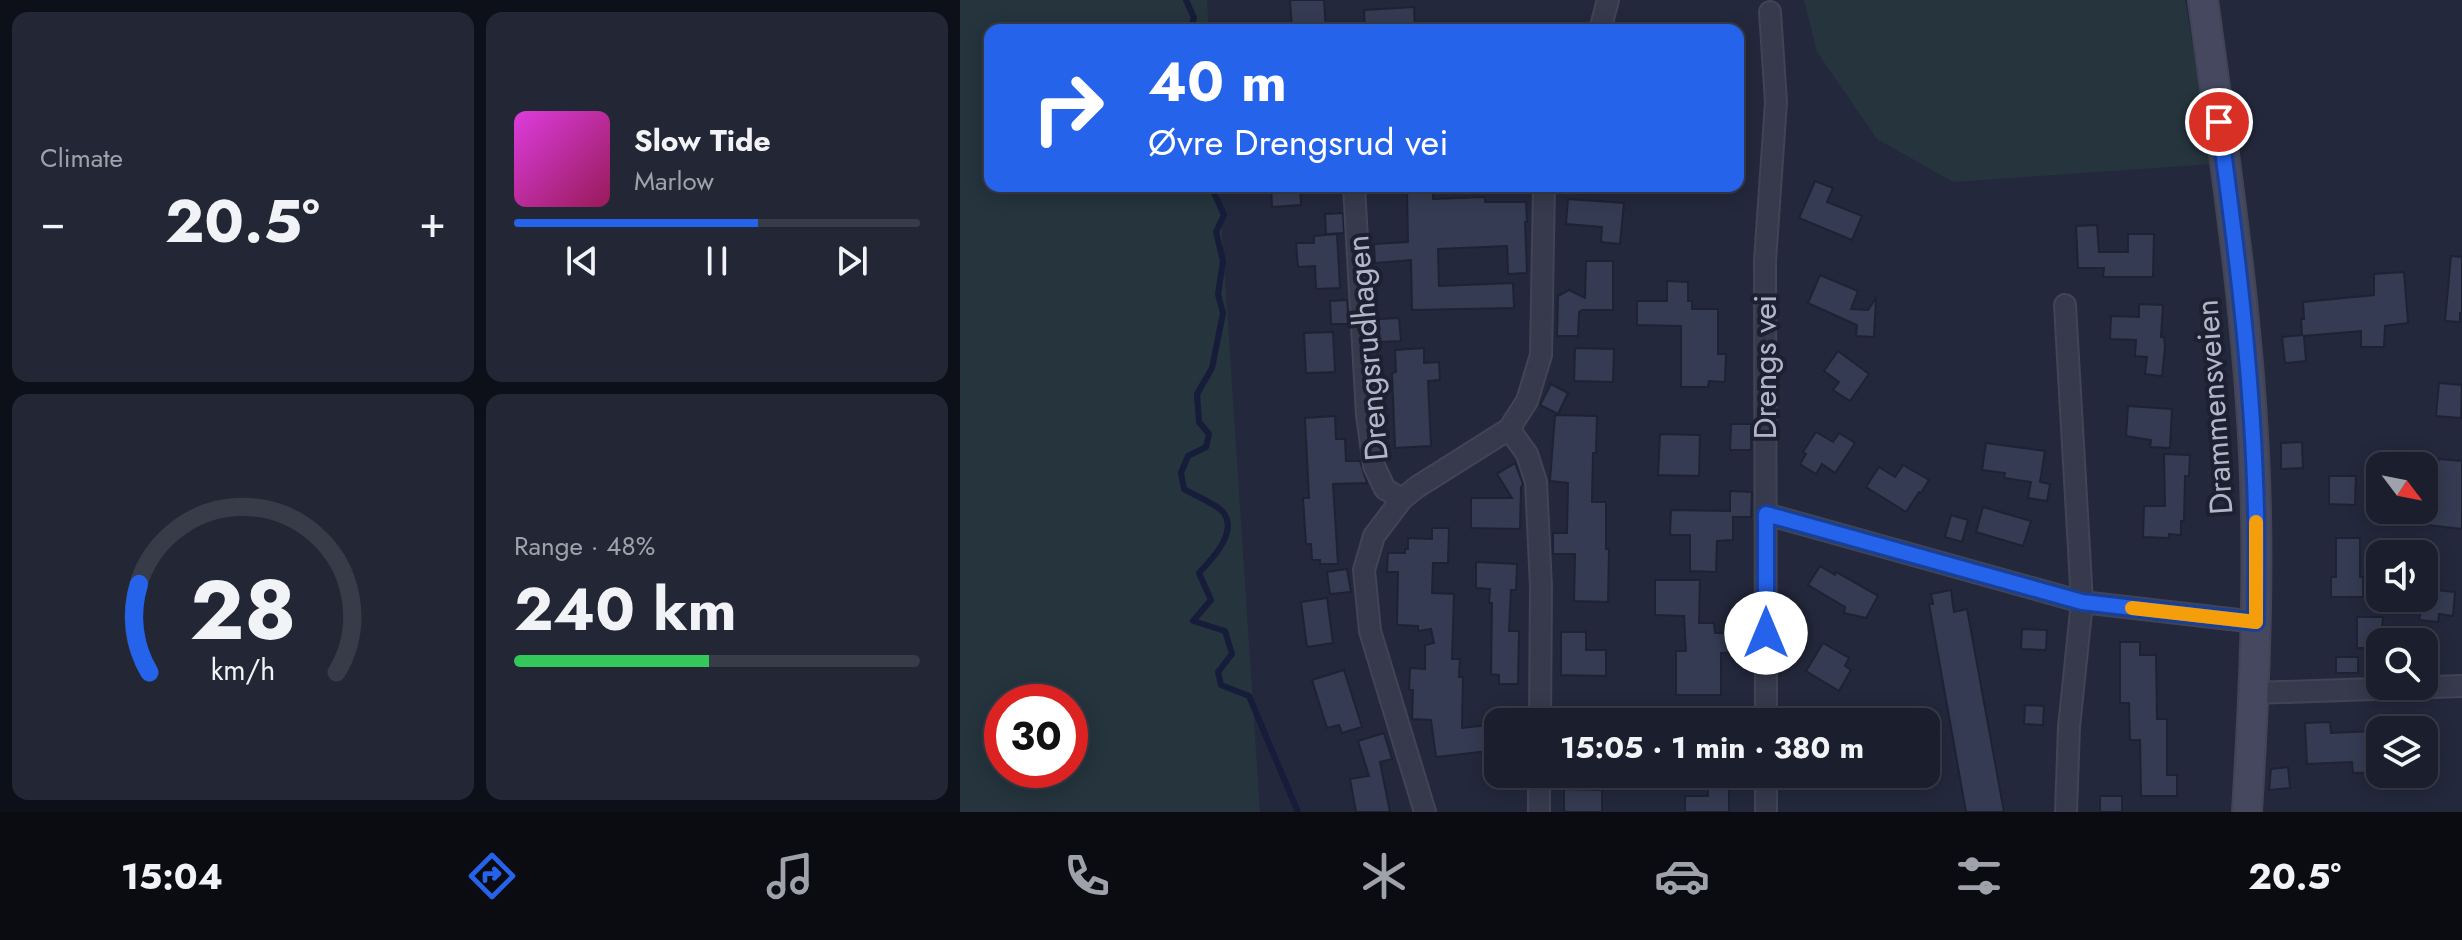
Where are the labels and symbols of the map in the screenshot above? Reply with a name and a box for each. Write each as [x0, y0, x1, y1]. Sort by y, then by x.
pin [2185, 88, 2253, 156]
street label: Drengsrudhagen [1334, 233, 1400, 463]
street label: Drengs vei [1742, 295, 1788, 439]
street label: Drammensveien [2184, 298, 2244, 516]
north arrow [2366, 452, 2438, 524]
position arrow [1724, 591, 1808, 675]
speed limit sign: 30 [984, 684, 1088, 788]

